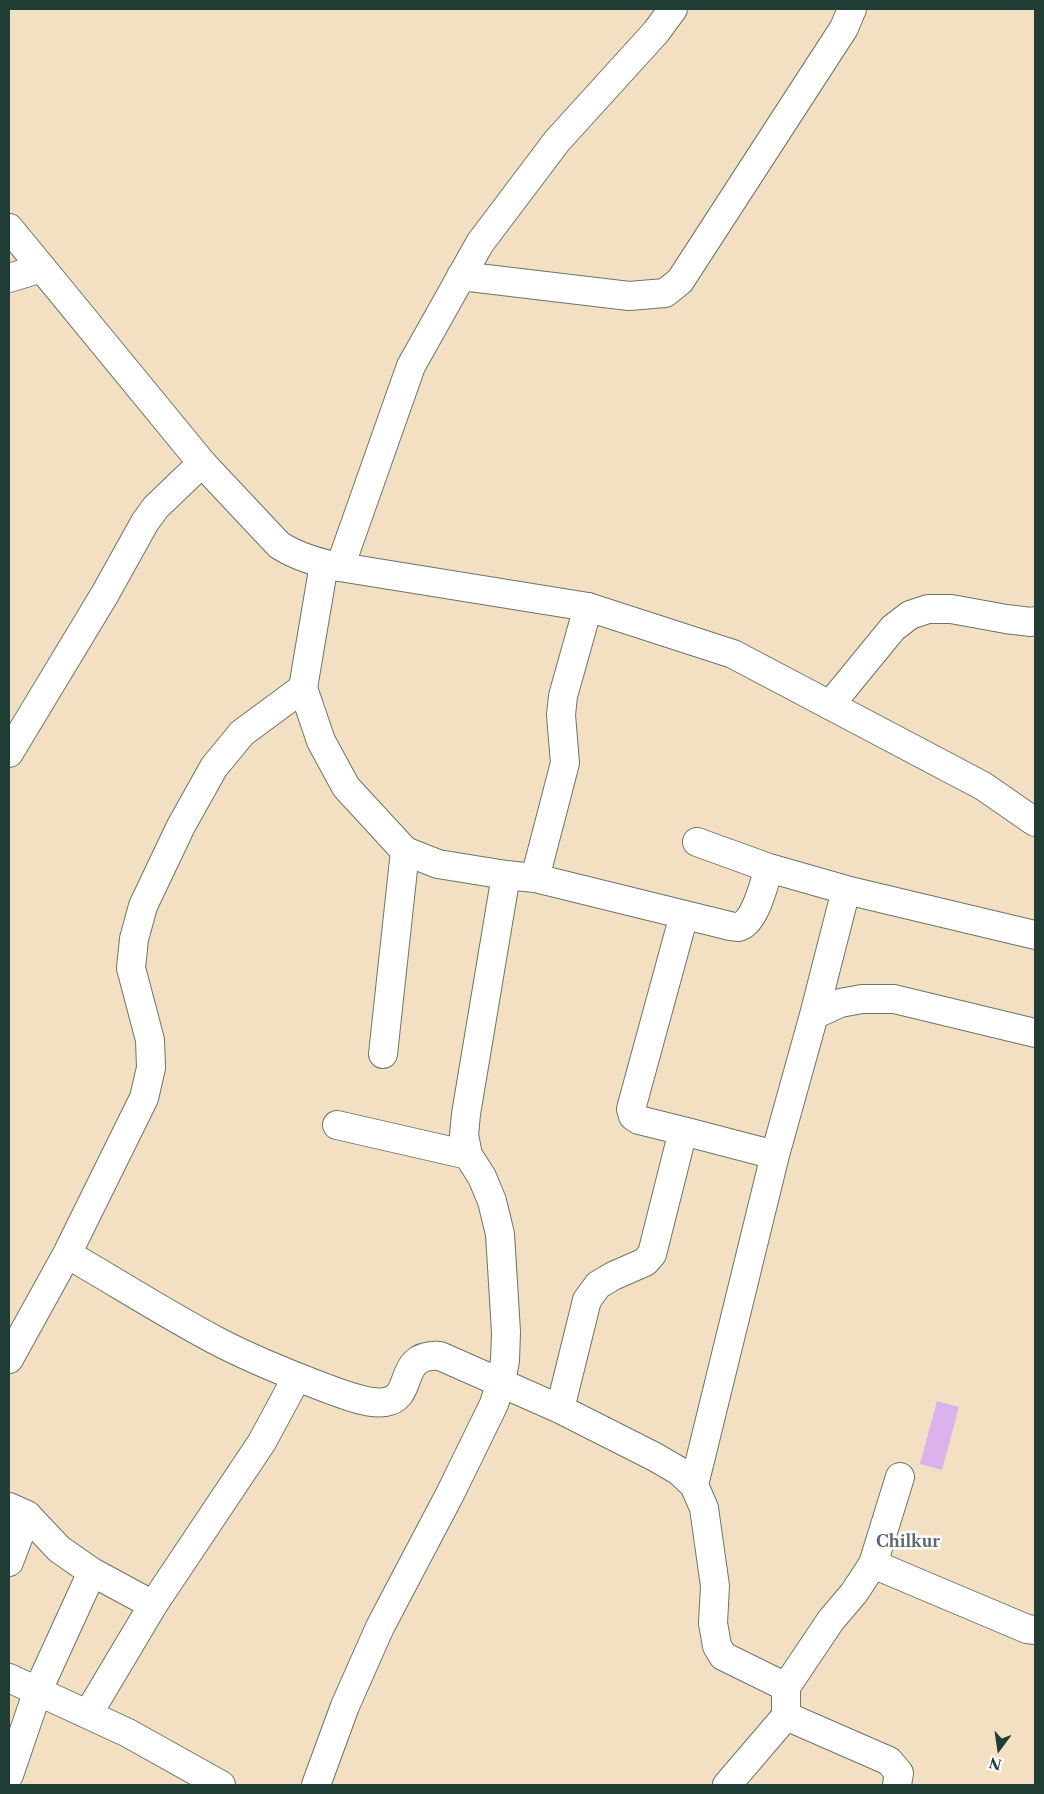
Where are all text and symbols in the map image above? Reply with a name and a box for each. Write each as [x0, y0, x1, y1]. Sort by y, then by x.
district label: Chilkur [876, 1532, 940, 1552]
north arrow [974, 1724, 1024, 1774]
text: N [987, 1753, 1003, 1774]

